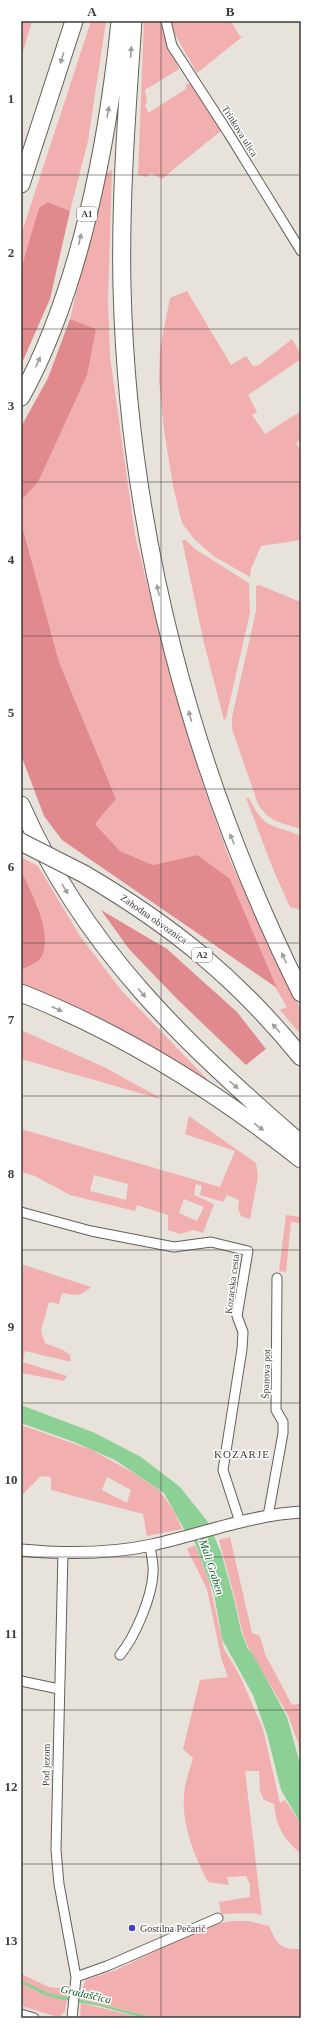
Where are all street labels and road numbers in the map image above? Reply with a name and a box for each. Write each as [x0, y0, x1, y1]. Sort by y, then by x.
street label: Trinkova ulica [220, 103, 260, 159]
road number: A1 [77, 207, 97, 221]
street label: Zahodna obvoznica [119, 892, 190, 946]
road number: A2 [192, 948, 212, 962]
street label: Kozarska cesta [223, 1253, 241, 1315]
street label: Španova pot [260, 1349, 272, 1399]
street label: Pod jezom [40, 1743, 52, 1786]

